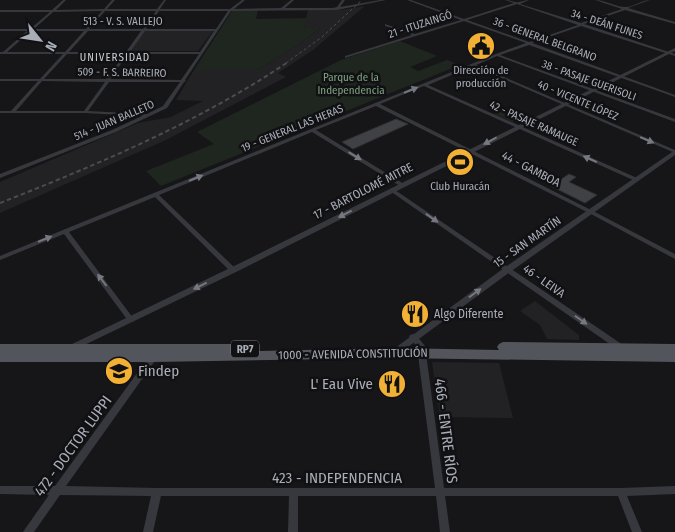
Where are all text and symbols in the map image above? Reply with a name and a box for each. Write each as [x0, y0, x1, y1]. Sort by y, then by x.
street label: 34 - DEÁN FUNES [569, 6, 645, 42]
street label: 21 - ITUZAINGÓ [386, 7, 454, 41]
north arrow [15, 15, 65, 65]
street label: 513 - V. S. VALLEJO [83, 15, 163, 28]
street label: 36 - GENERAL BELGRANO [491, 15, 599, 64]
public building icon: Dirección de producción [466, 31, 496, 61]
text: N [41, 38, 60, 54]
district label: UNIVERSIDAD [80, 51, 150, 64]
street label: 38 - PASAJE GUERISOLI [540, 57, 638, 104]
place label: Dirección de producción [453, 64, 509, 90]
street label: 509 - F. S. BARREIRO [77, 65, 167, 80]
park label: Parque de la Independencia [317, 71, 385, 97]
street label: 40 - VICENTE LÓPEZ [536, 77, 620, 123]
one-way arrow [404, 86, 418, 94]
street label: 514 - JUAN BALLETO [72, 98, 156, 143]
street label: 42 - PASAJE RAMAUGE [488, 98, 580, 149]
street label: 19 - GENERAL LAS HERAS [239, 102, 346, 155]
one-way arrow [640, 136, 654, 144]
one-way arrow [483, 137, 498, 145]
sports icon: Club Huracán [445, 147, 475, 177]
street label: 44 - GAMBOA [499, 148, 563, 190]
one-way arrow [349, 152, 362, 161]
one-way arrow [583, 155, 597, 163]
street label: 17 - BARTOLOMÉ MITRE [310, 159, 416, 222]
one-way arrow [188, 174, 203, 181]
place label: Club Huracán [430, 180, 490, 193]
one-way arrow [338, 210, 352, 218]
one-way arrow [426, 213, 439, 223]
street label: 15 - SAN MARTÍN [490, 213, 564, 271]
one-way arrow [38, 235, 52, 243]
street label: 46 - LEIVA [520, 261, 568, 301]
one-way arrow [96, 274, 107, 287]
one-way arrow [193, 282, 207, 290]
one-way arrow [468, 288, 482, 298]
restaurant icon: Algo Diferente [400, 299, 430, 329]
place label: Algo Diferente [434, 307, 503, 321]
one-way arrow [574, 315, 587, 325]
road number: RP7 [231, 340, 259, 358]
street label: 1000 - AVENIDA CONSTITUCIÓN [278, 345, 428, 362]
school or university icon: Findep [104, 356, 134, 386]
place label: Findep [138, 362, 179, 380]
restaurant icon: L' Eau Vive [377, 369, 407, 399]
place label: L' Eau Vive [310, 375, 373, 393]
street label: 466 - ENTRE RÍOS [431, 378, 461, 484]
street label: 472 - DOCTOR LUPPI [30, 392, 116, 500]
street label: 423 - INDEPENDENCIA [272, 469, 402, 487]

